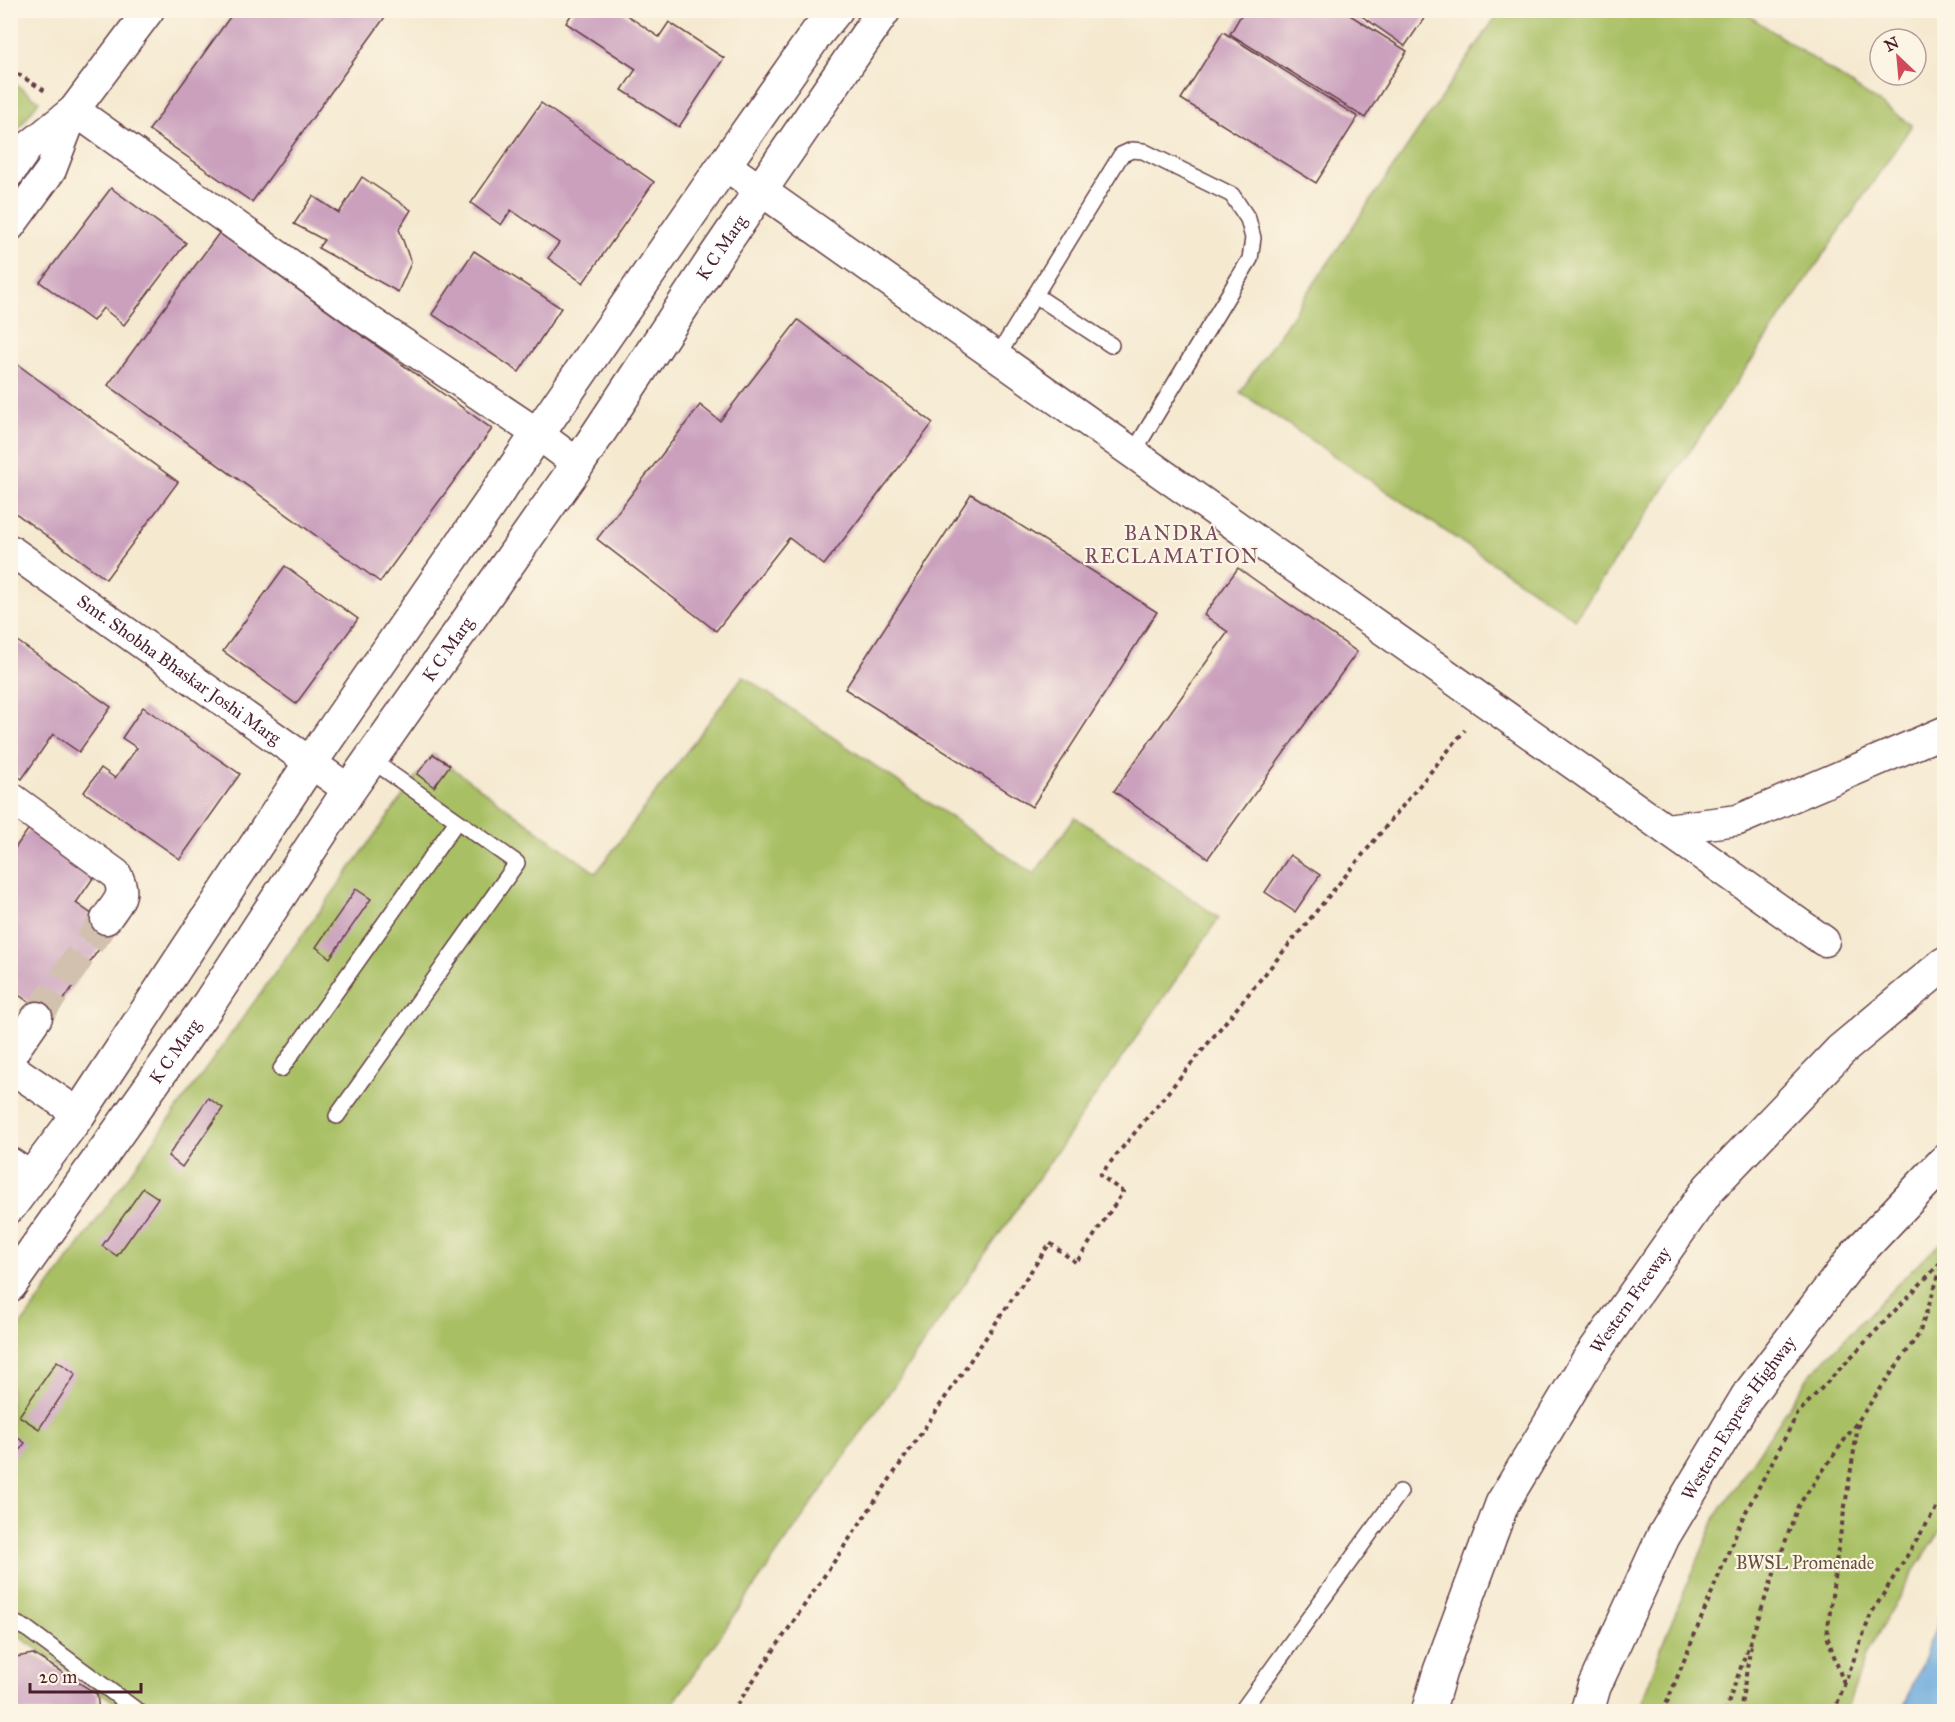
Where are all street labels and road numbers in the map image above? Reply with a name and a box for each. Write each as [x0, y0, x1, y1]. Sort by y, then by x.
street label: K C Marg [692, 210, 753, 285]
street label: Smt. Shobha Bhaskar Joshi Marg [73, 590, 286, 750]
street label: K C Marg [418, 612, 479, 686]
street label: K C Marg [145, 1014, 207, 1088]
street label: Western Freeway [1585, 1242, 1676, 1358]
street label: Western Express Highway [1677, 1331, 1801, 1504]

